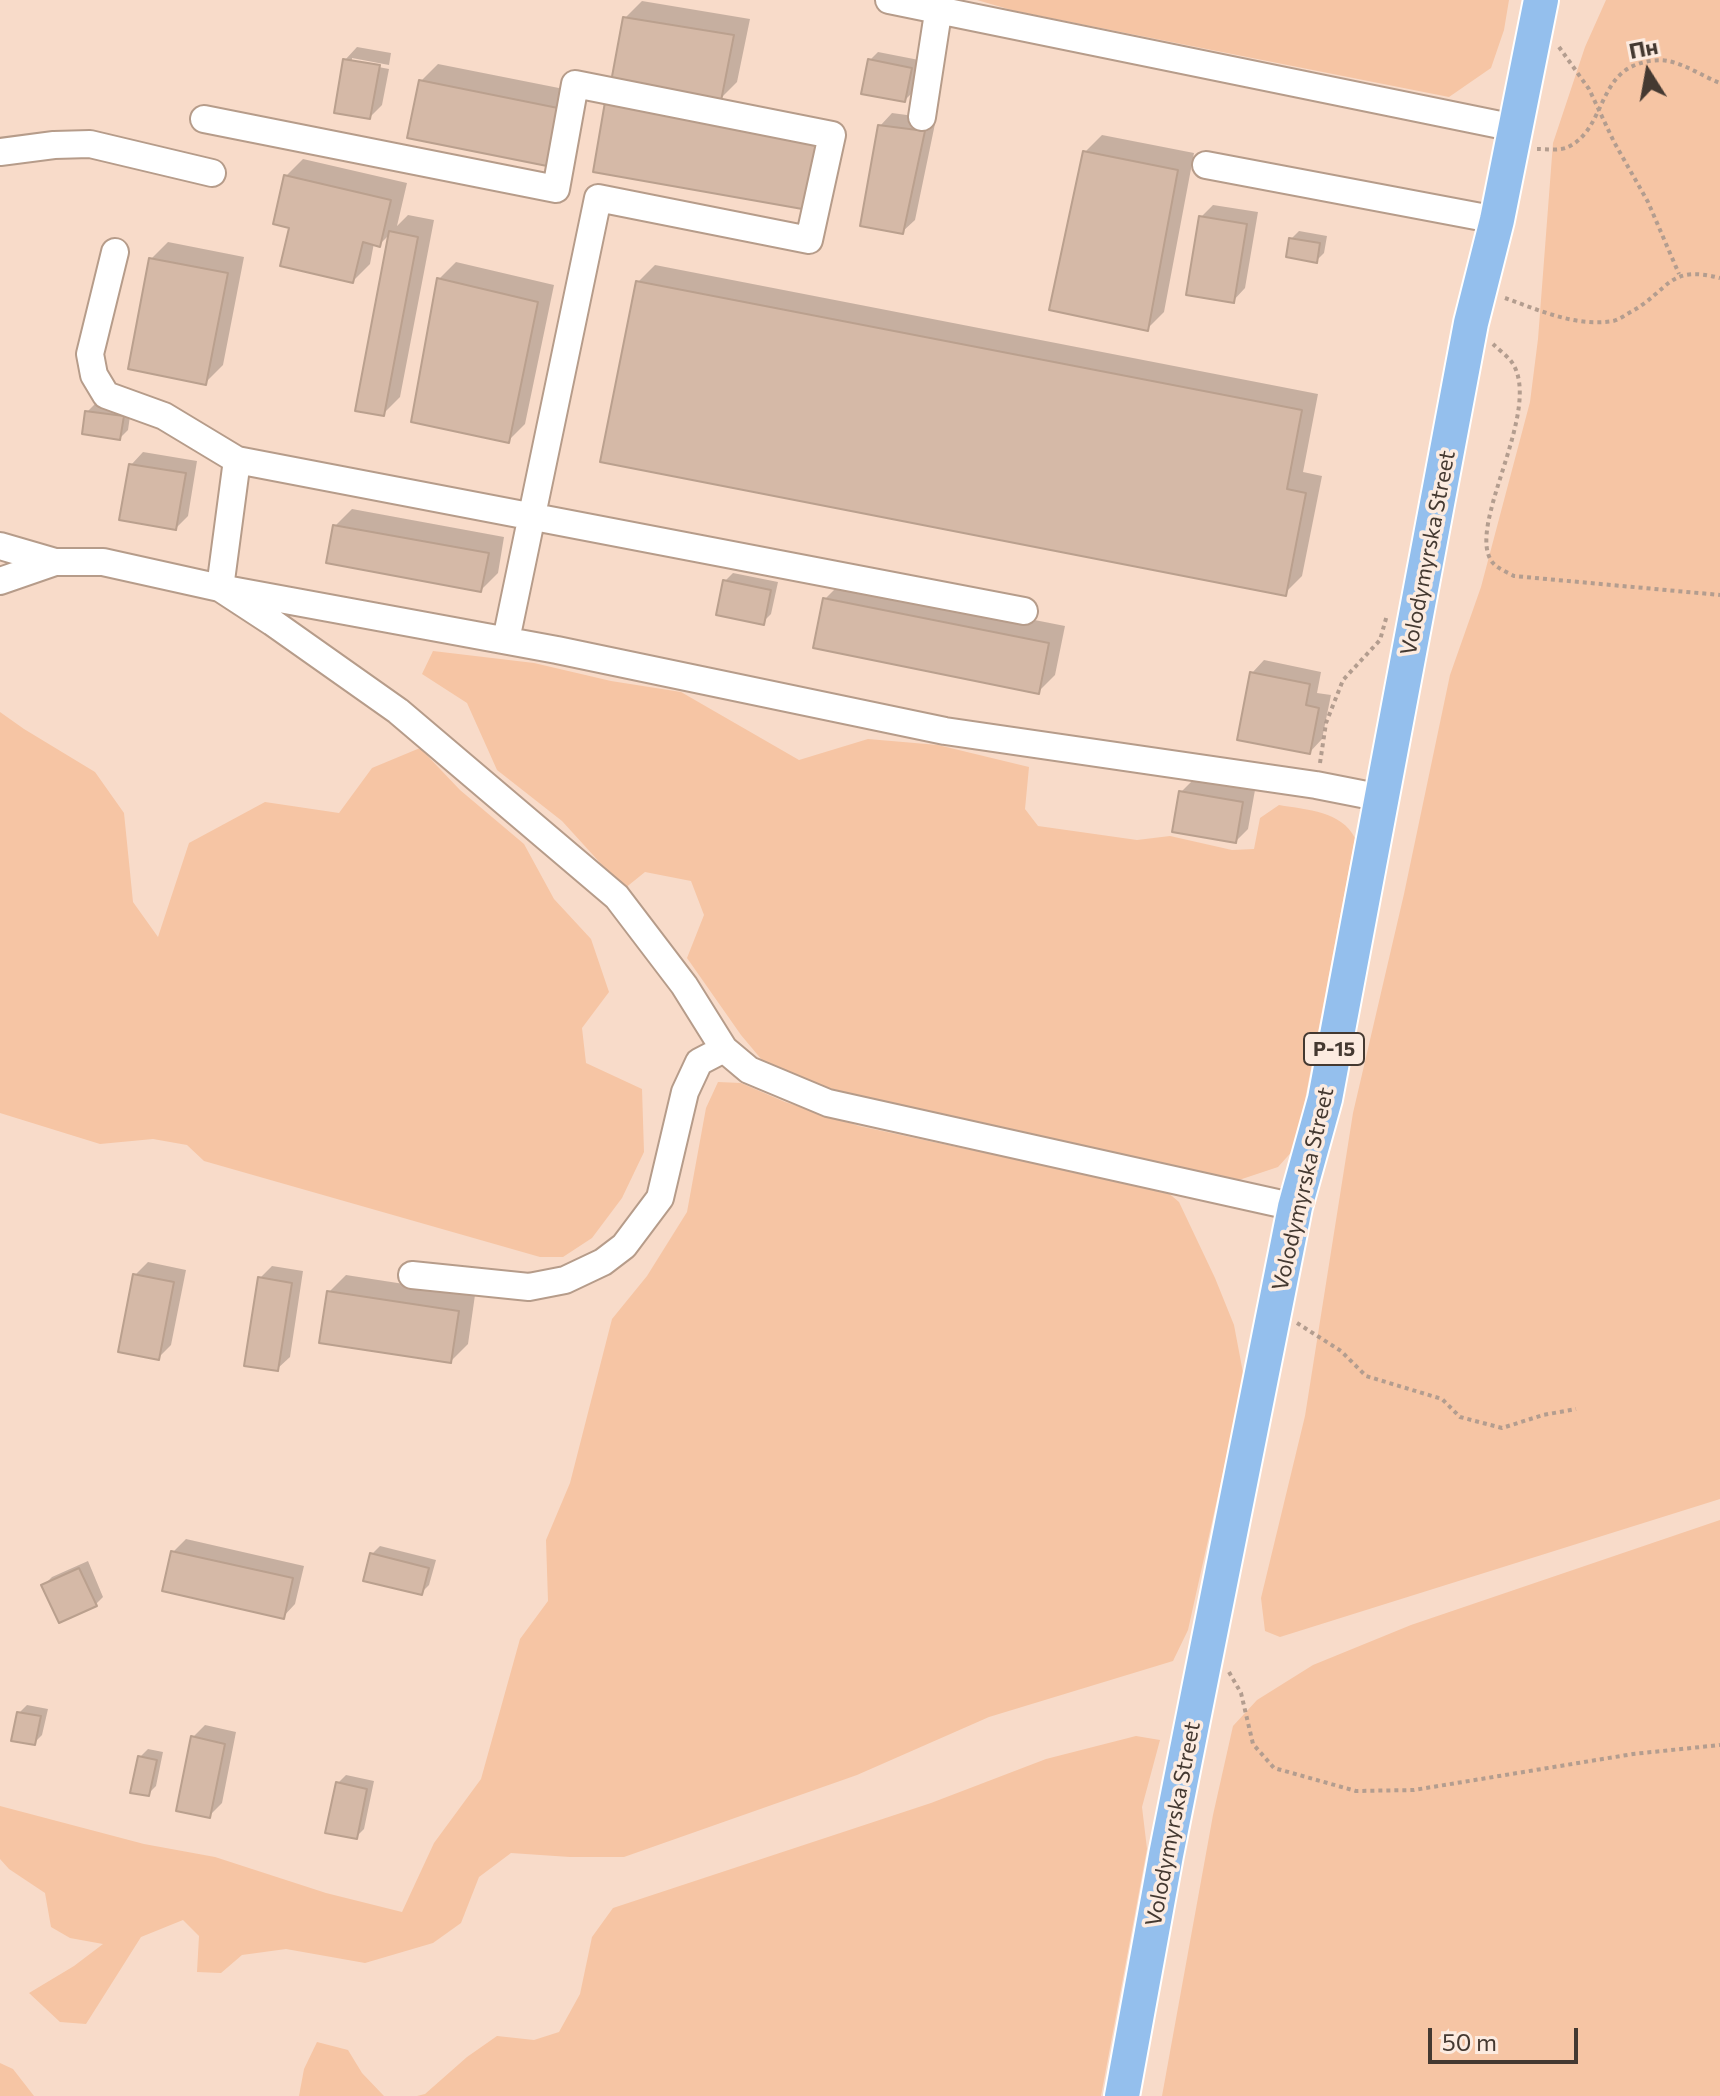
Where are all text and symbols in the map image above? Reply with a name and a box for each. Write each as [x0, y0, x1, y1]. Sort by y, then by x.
north arrow [1608, 32, 1688, 112]
text: Пн [1626, 32, 1660, 64]
street label: Volodymyrska Street [1395, 448, 1461, 658]
road number: Р-15 [1304, 1033, 1364, 1065]
street label: Volodymyrska Street [1267, 1085, 1339, 1293]
street label: Volodymyrska Street [1140, 1719, 1206, 1929]
scale bar [1432, 2012, 1582, 2062]
text: 50 m [1442, 2027, 1497, 2056]

